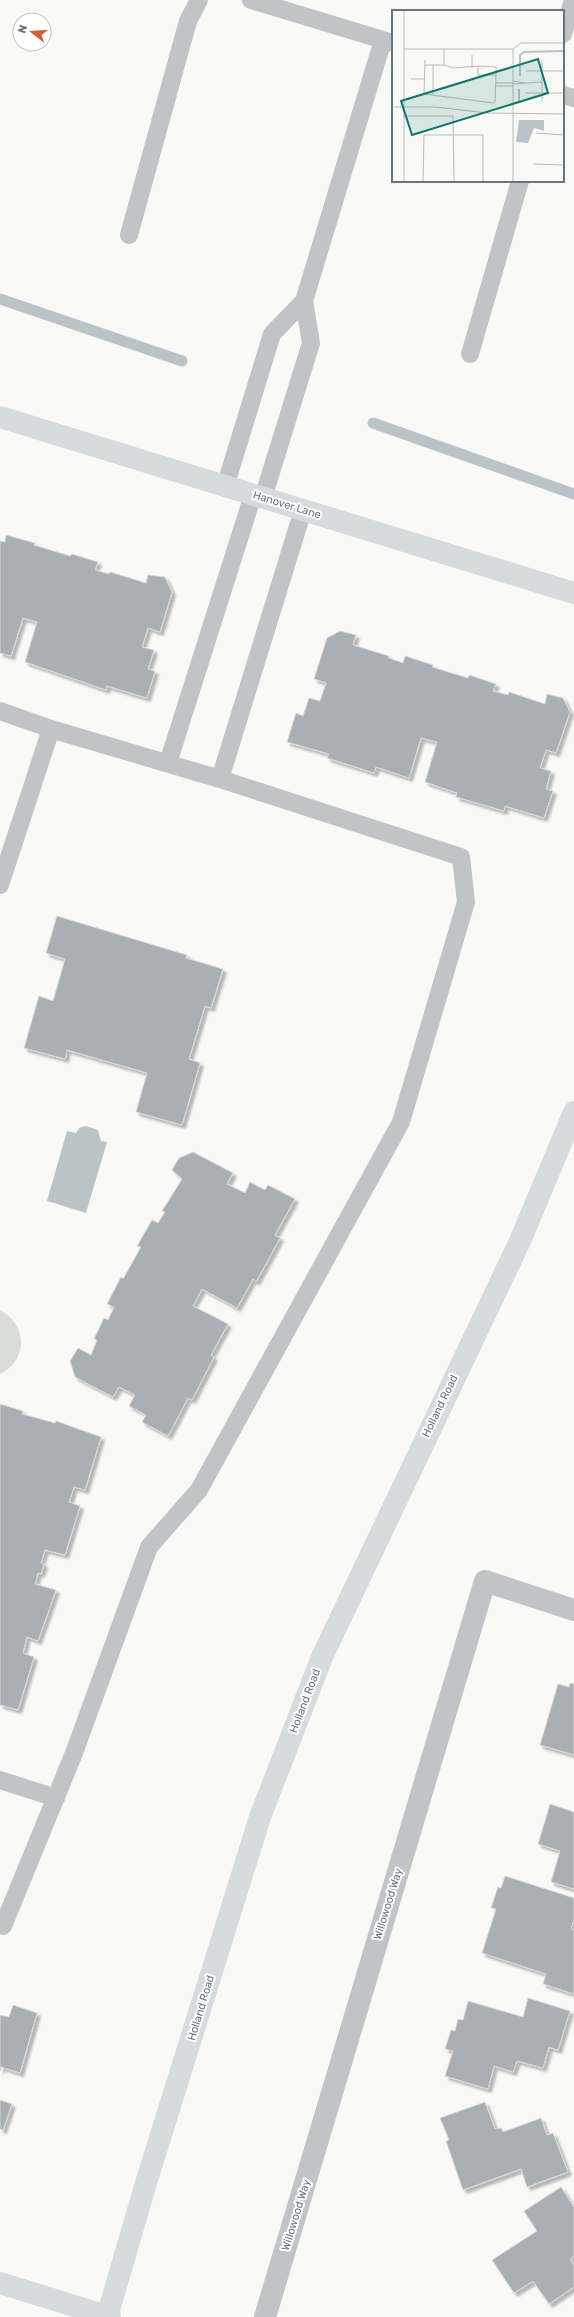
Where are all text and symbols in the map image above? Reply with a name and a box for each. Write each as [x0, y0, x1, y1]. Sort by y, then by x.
inset map [392, 10, 564, 182]
north arrow [12, 12, 52, 52]
text: N [16, 23, 30, 35]
street label: Hanover Lane [251, 488, 323, 522]
street label: Holland Road [419, 1373, 461, 1439]
street label: Holland Road [287, 1667, 323, 1735]
street label: Willowood Way [371, 1867, 405, 1941]
street label: Holland Road [185, 1974, 217, 2042]
street label: Willowood Way [279, 2178, 313, 2252]

